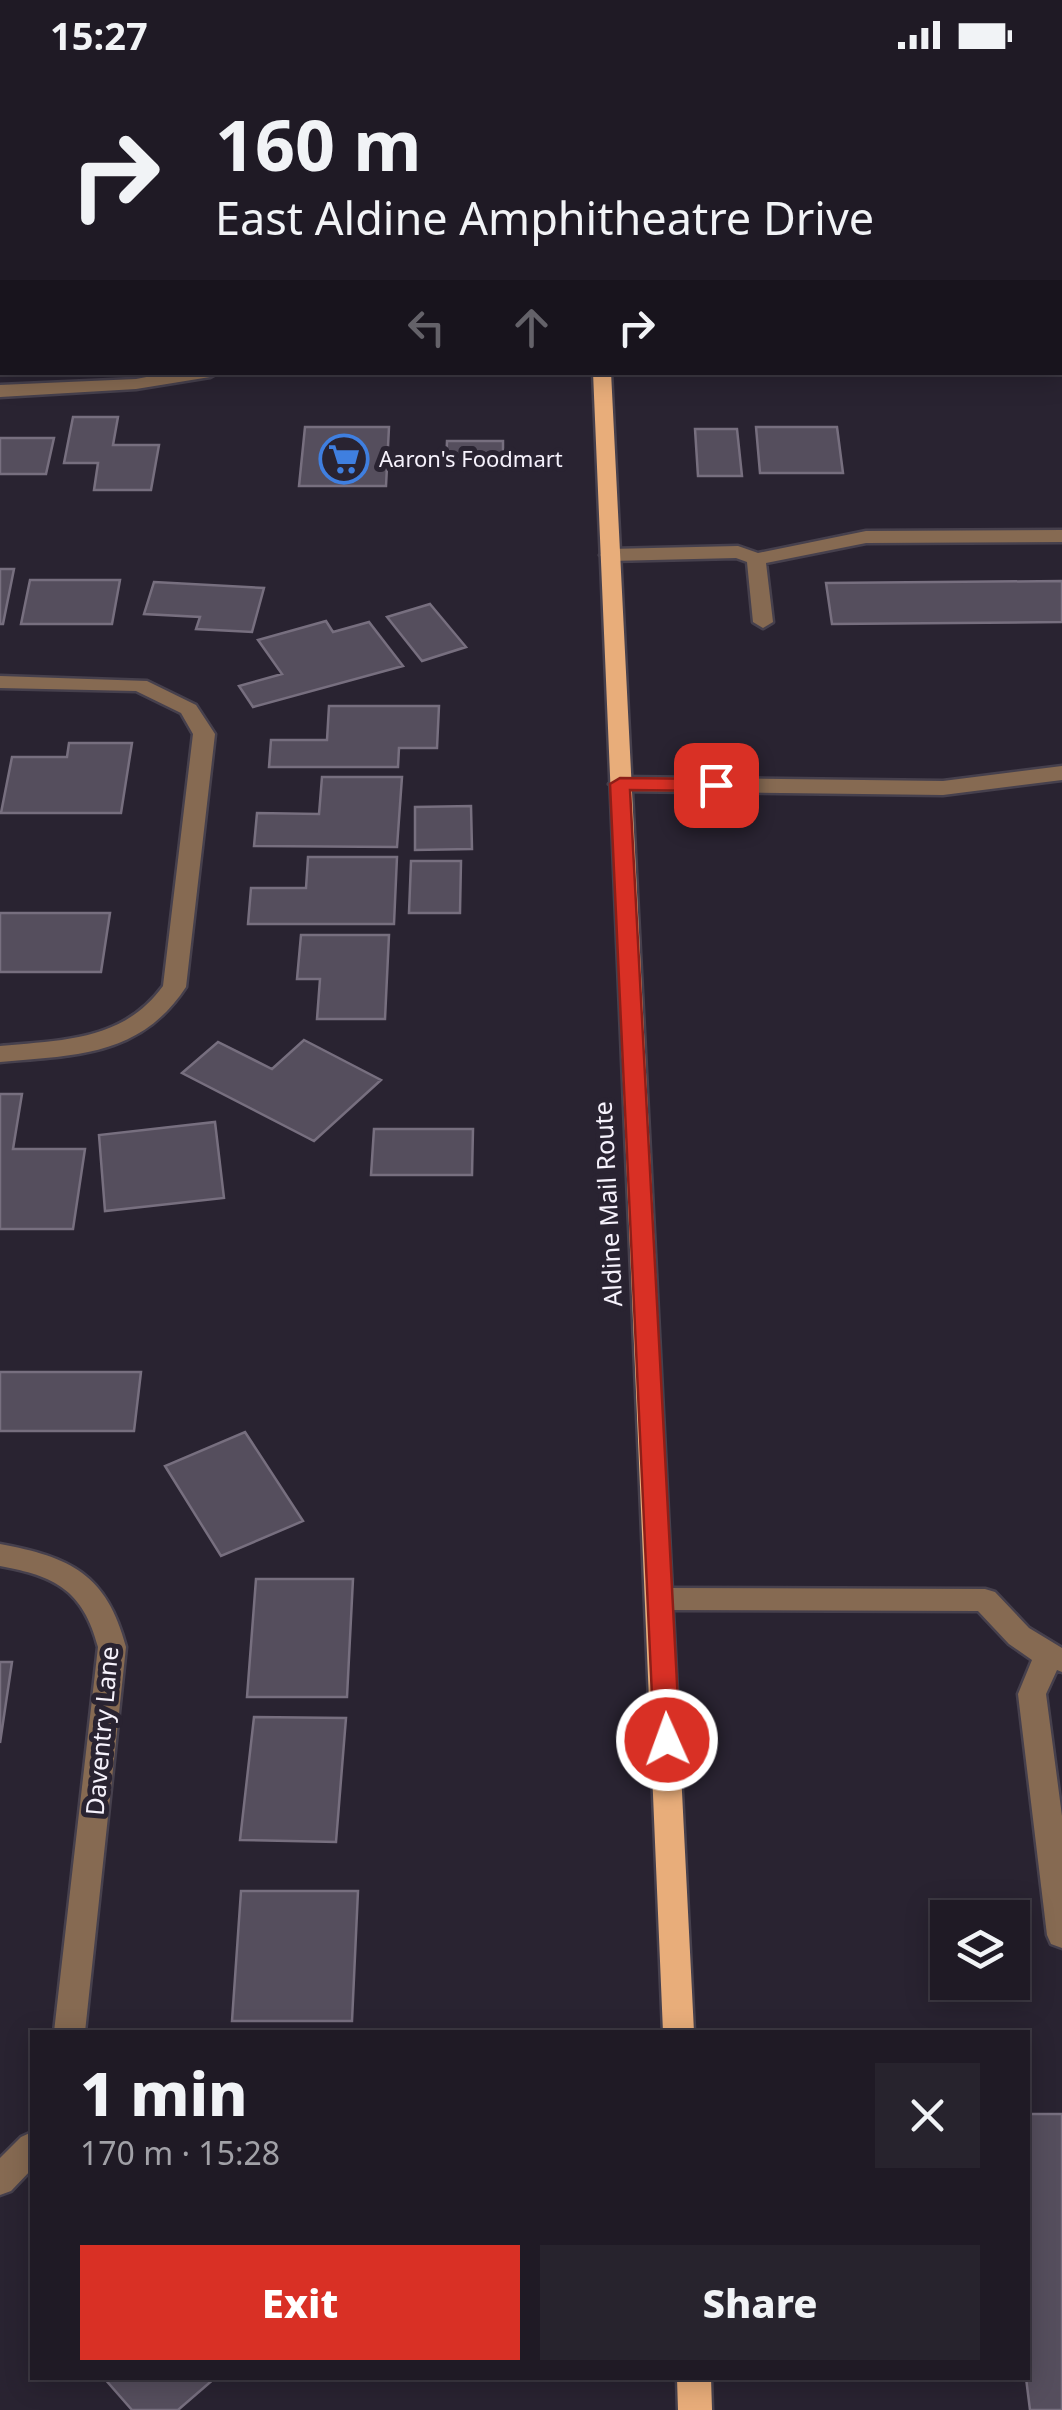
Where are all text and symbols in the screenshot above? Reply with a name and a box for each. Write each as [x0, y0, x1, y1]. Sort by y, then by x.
text: 15:27 [50, 9, 148, 61]
text: 160 m [215, 96, 422, 192]
icon: right [50, 110, 180, 240]
text: East Aldine Amphitheatre Drive [215, 187, 874, 248]
icon: left [399, 300, 454, 355]
icon: ahead [504, 300, 559, 355]
icon: right [609, 300, 664, 355]
supermarket icon: Aaron's Foodmart [318, 433, 370, 485]
place label: Aaron's Foodmart [379, 443, 563, 473]
pin [674, 743, 759, 828]
icon: arrive [689, 758, 744, 813]
street label: Aldine Mail Route [585, 1100, 629, 1308]
street label: Daventry Lane [77, 1645, 125, 1817]
position arrow [615, 1688, 719, 1792]
map controls [930, 1900, 1030, 2000]
button: layers [930, 1900, 1030, 2000]
text: 1 min [80, 2052, 248, 2134]
button: close [875, 2063, 980, 2168]
text: 170 m · 15:28 [80, 2131, 280, 2174]
button: Exit [80, 2245, 520, 2360]
button: Share [540, 2245, 980, 2360]

